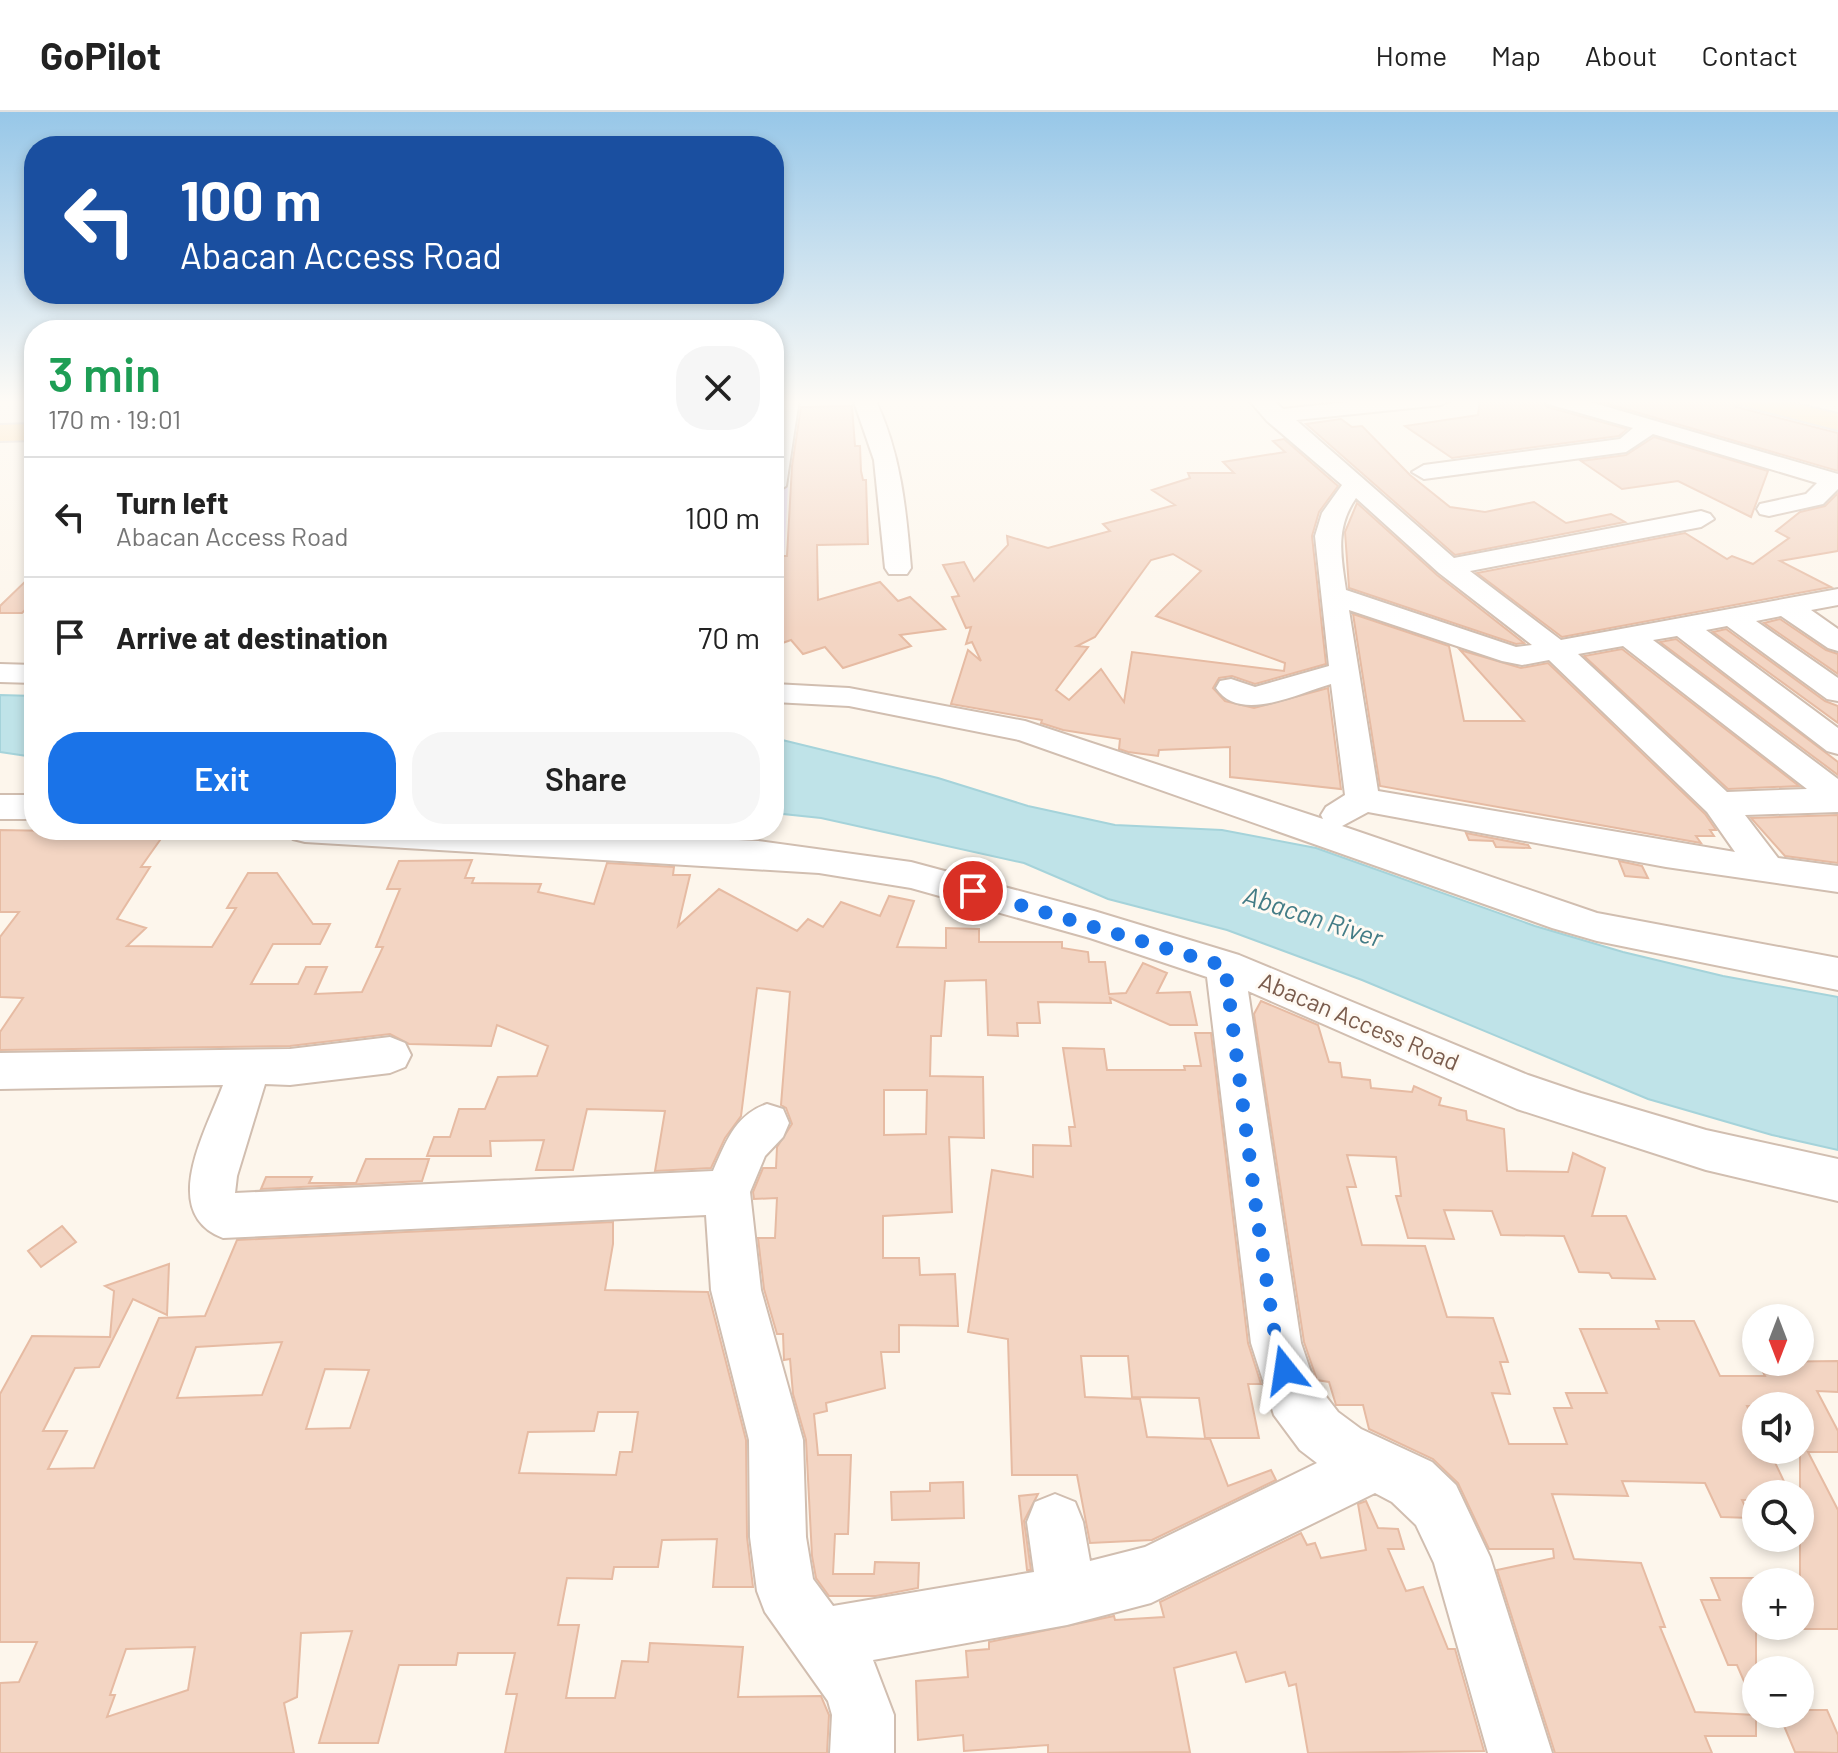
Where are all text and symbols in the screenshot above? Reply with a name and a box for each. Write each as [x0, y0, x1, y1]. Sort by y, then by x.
text: GoPilot [40, 32, 161, 78]
text: Home [1376, 38, 1447, 72]
text: Map [1491, 38, 1541, 72]
text: About [1585, 38, 1657, 72]
text: Contact [1701, 38, 1798, 72]
text: 100 m [180, 165, 322, 232]
icon: left [48, 168, 152, 272]
text: Abacan Access Road [180, 233, 502, 276]
text: 3 min [48, 344, 161, 402]
button: close [676, 346, 760, 430]
text: 170 m · 19:01 [48, 403, 181, 434]
text: Turn left [116, 484, 229, 520]
icon: left [48, 495, 92, 539]
text: 100 m [685, 499, 760, 535]
text: Abacan Access Road [116, 520, 349, 551]
icon: arrive [48, 615, 92, 659]
text: Arrive at destination [116, 619, 388, 655]
text: 70 m [698, 619, 760, 655]
button: Exit [48, 732, 396, 824]
button: Share [412, 732, 760, 824]
pin [939, 857, 1007, 925]
icon: arrive [951, 869, 995, 913]
water label: Abacan River [1240, 879, 1388, 953]
street label: Abacan Access Road [1255, 965, 1464, 1076]
north arrow [1742, 1304, 1814, 1376]
map controls [1742, 1304, 1814, 1728]
position arrow [1243, 1328, 1327, 1412]
button: sound [1742, 1392, 1814, 1464]
button: search [1742, 1480, 1814, 1552]
button: + [1742, 1568, 1814, 1640]
button: − [1742, 1656, 1814, 1728]

